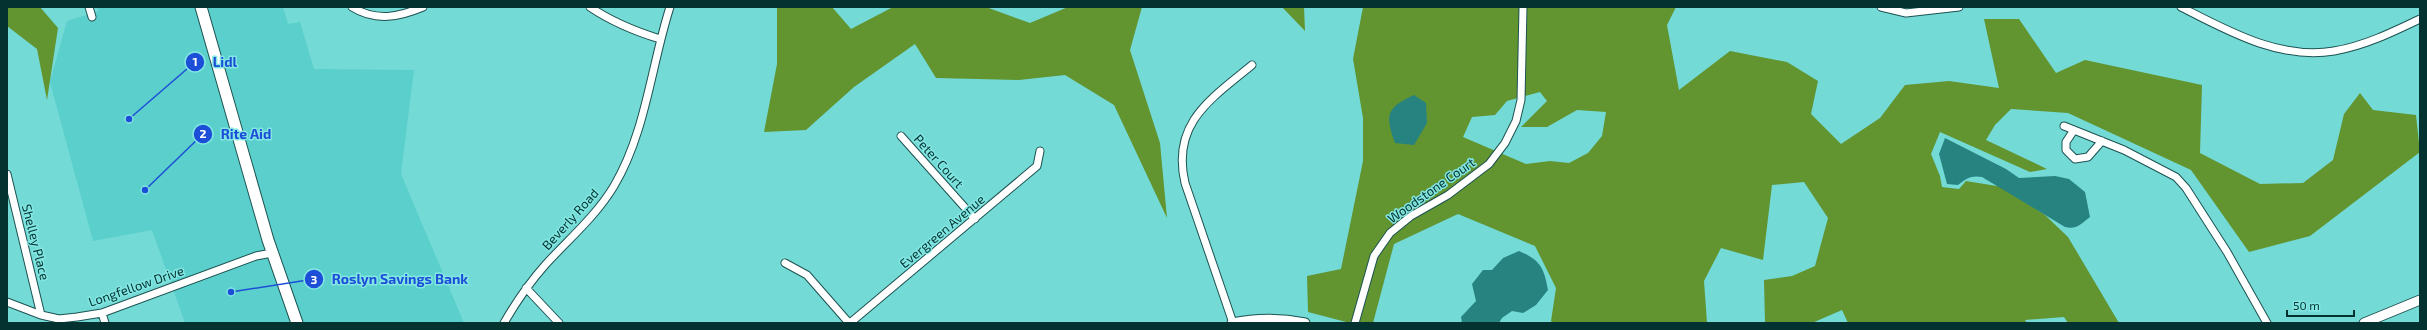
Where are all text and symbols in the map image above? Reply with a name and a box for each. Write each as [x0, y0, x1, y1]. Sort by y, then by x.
callout: Lidl [185, 49, 245, 75]
text: Lidl [213, 53, 238, 70]
text: 1 [192, 54, 198, 68]
callout: Rite Aid [193, 121, 280, 147]
text: Rite Aid [221, 125, 271, 142]
text: 2 [200, 126, 207, 140]
street label: Peter Court [911, 131, 967, 191]
street label: Woodstone Court [1384, 154, 1478, 226]
street label: Beverly Road [538, 185, 602, 253]
street label: Evergreen Avenue [896, 191, 988, 271]
street label: Shelley Place [19, 202, 53, 282]
street label: Longfellow Drive [86, 262, 186, 310]
callout: Roslyn Savings Bank [304, 266, 476, 292]
text: Roslyn Savings Bank [332, 270, 468, 287]
text: 3 [311, 272, 318, 286]
scale bar [2287, 292, 2354, 318]
text: 50 m [2293, 298, 2320, 312]

